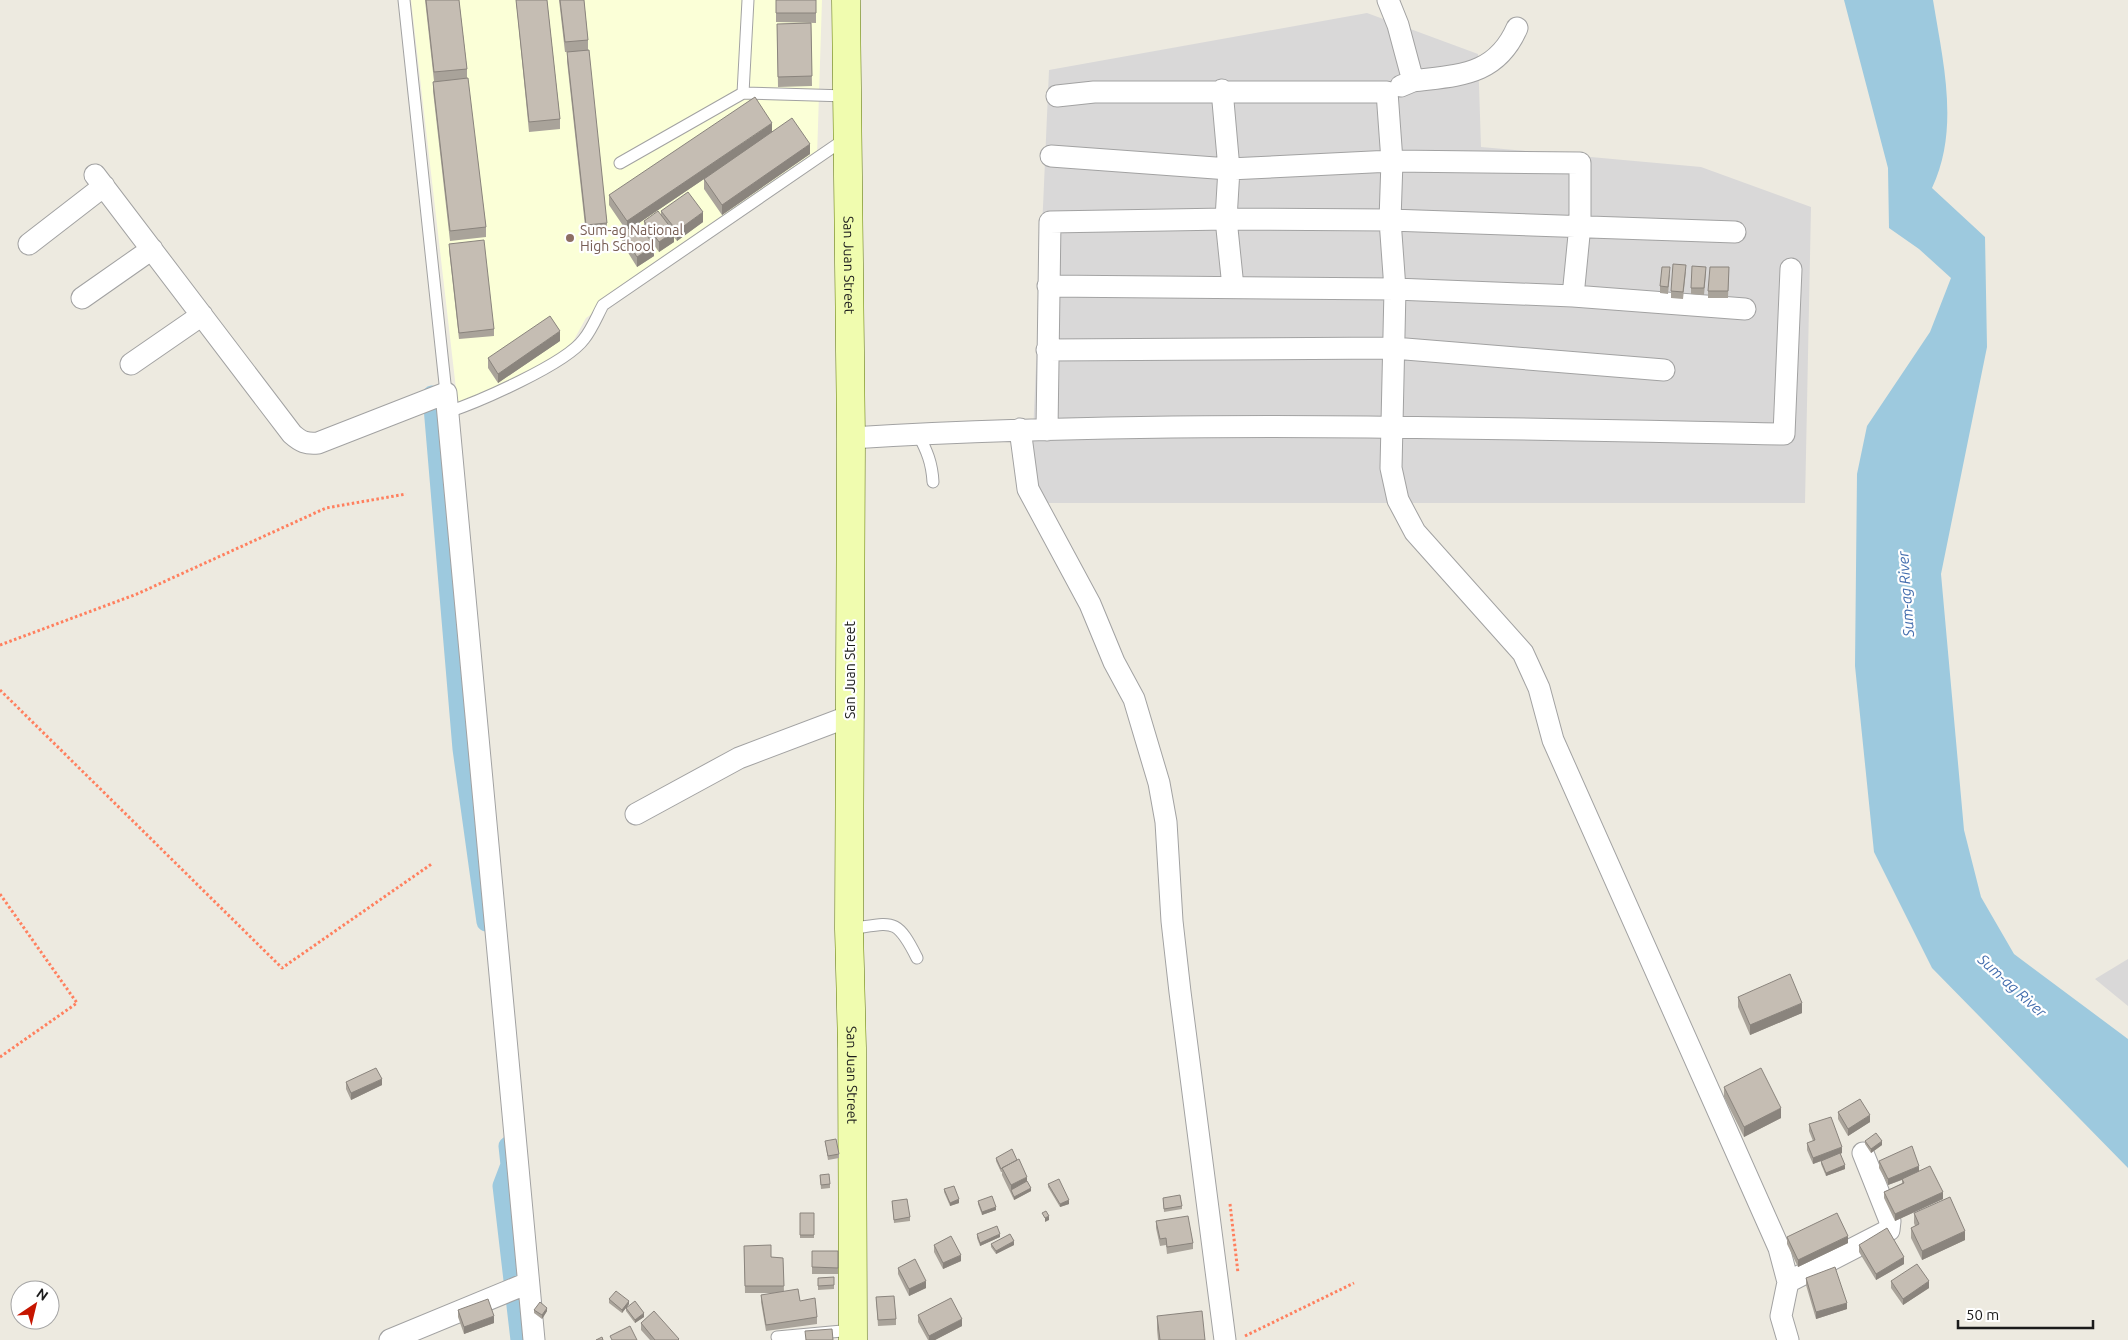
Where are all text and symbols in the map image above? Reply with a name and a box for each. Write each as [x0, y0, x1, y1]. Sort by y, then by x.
street label: San Juan Street [840, 216, 858, 315]
place label: Sum-ag National High School [580, 222, 683, 254]
marker: Sum-ag National High School [564, 232, 576, 244]
water label: Sum-ag River [1894, 549, 1917, 638]
street label: San Juan Street [842, 620, 858, 719]
water label: Sum-ag River [1974, 950, 2051, 1022]
street label: San Juan Street [843, 1026, 860, 1125]
north arrow [10, 1280, 60, 1330]
text: N [34, 1285, 51, 1304]
scale bar [1958, 1298, 2093, 1330]
text: 50 m [1966, 1306, 1999, 1323]

